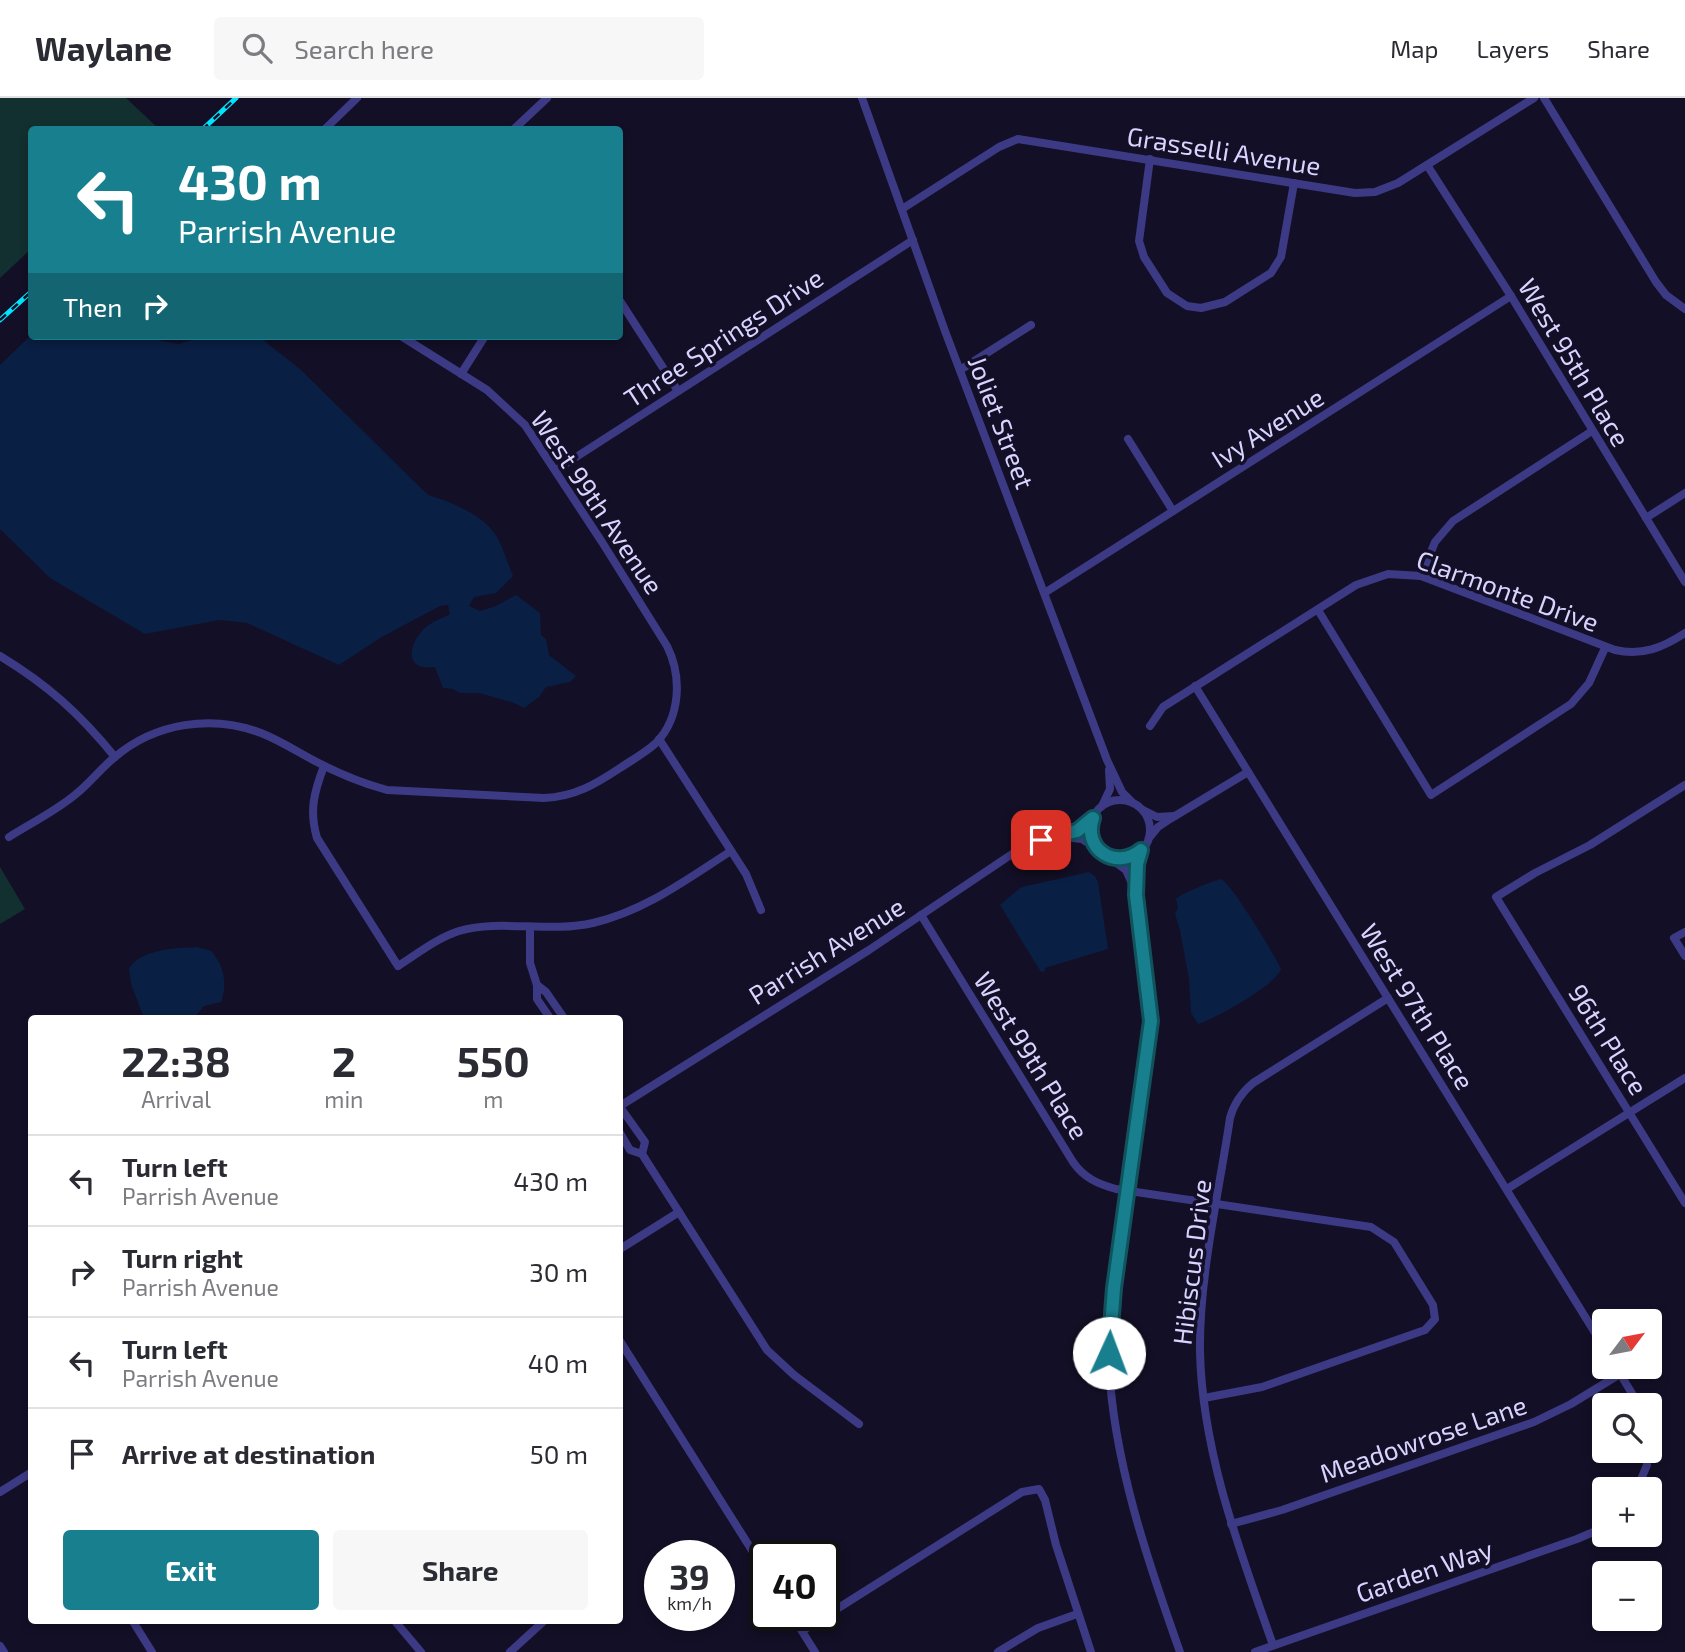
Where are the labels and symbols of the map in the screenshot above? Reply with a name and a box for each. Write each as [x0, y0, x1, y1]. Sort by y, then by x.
street label: Grasselli Avenue [1125, 119, 1323, 181]
street label: Three Springs Drive [618, 261, 828, 413]
street label: West 95th Place [1513, 272, 1637, 452]
street label: Joliet Street [962, 351, 1042, 493]
street label: Ivy Avenue [1205, 380, 1329, 474]
street label: West 99th Avenue [525, 405, 671, 599]
street label: Clarmonte Drive [1413, 543, 1603, 637]
pin [1011, 810, 1071, 870]
street label: Parrish Avenue [743, 890, 909, 1010]
street label: West 97th Place [1355, 917, 1481, 1095]
street label: West 99th Place [968, 966, 1096, 1144]
street label: 96th Place [1563, 978, 1655, 1100]
street label: Hibiscus Drive [1165, 1177, 1217, 1347]
north arrow [1592, 1309, 1662, 1379]
position arrow [1072, 1316, 1146, 1390]
street label: Meadowrose Lane [1316, 1388, 1530, 1488]
street label: Garden Way [1352, 1532, 1497, 1608]
speed limit sign: 40 [749, 1540, 840, 1631]

